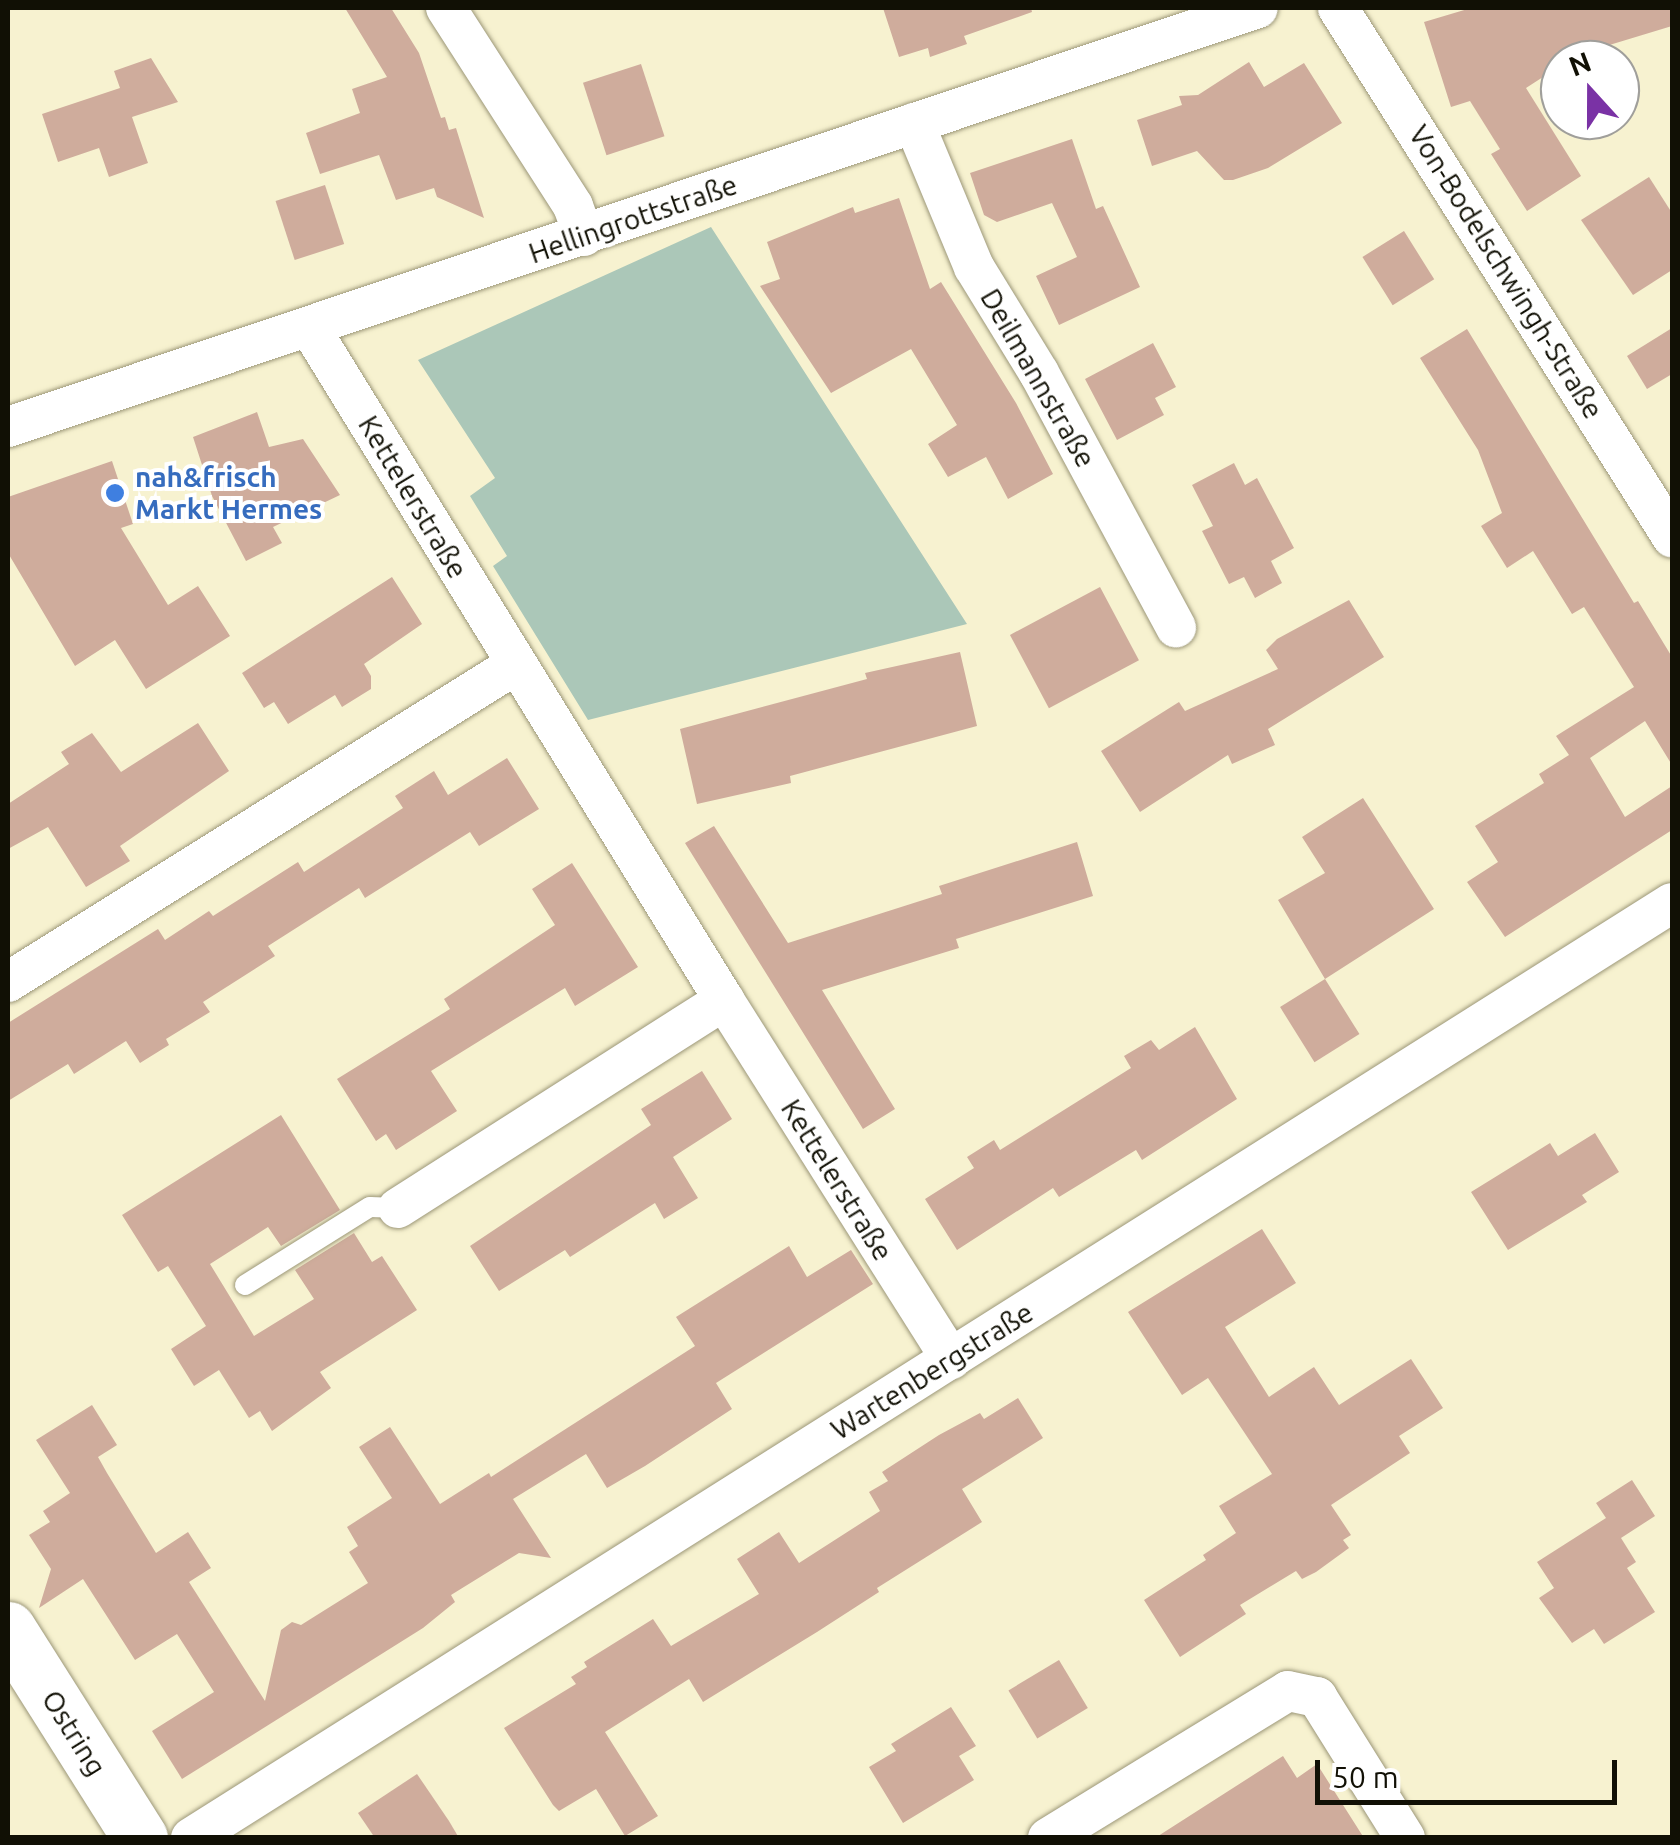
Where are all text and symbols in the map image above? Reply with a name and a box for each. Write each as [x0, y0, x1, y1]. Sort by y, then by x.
north arrow [1540, 40, 1640, 140]
text: N [1564, 45, 1595, 82]
street label: Von-Bodelschwingh-Straße [1402, 119, 1610, 425]
street label: Hellingrottstraße [524, 168, 742, 270]
street label: Deilmannstraße [973, 283, 1103, 473]
street label: Kettelerstraße [351, 410, 475, 584]
place label: nah&frisch Markt Hermes [135, 460, 322, 526]
marker: nah&frisch Markt Hermes [104, 482, 126, 504]
street label: Kettelerstraße [774, 1093, 900, 1267]
street label: Wartenbergstraße [825, 1295, 1039, 1447]
street label: Ostring [35, 1684, 113, 1782]
scale bar [1320, 1740, 1622, 1802]
text: 50 m [1332, 1760, 1399, 1794]

